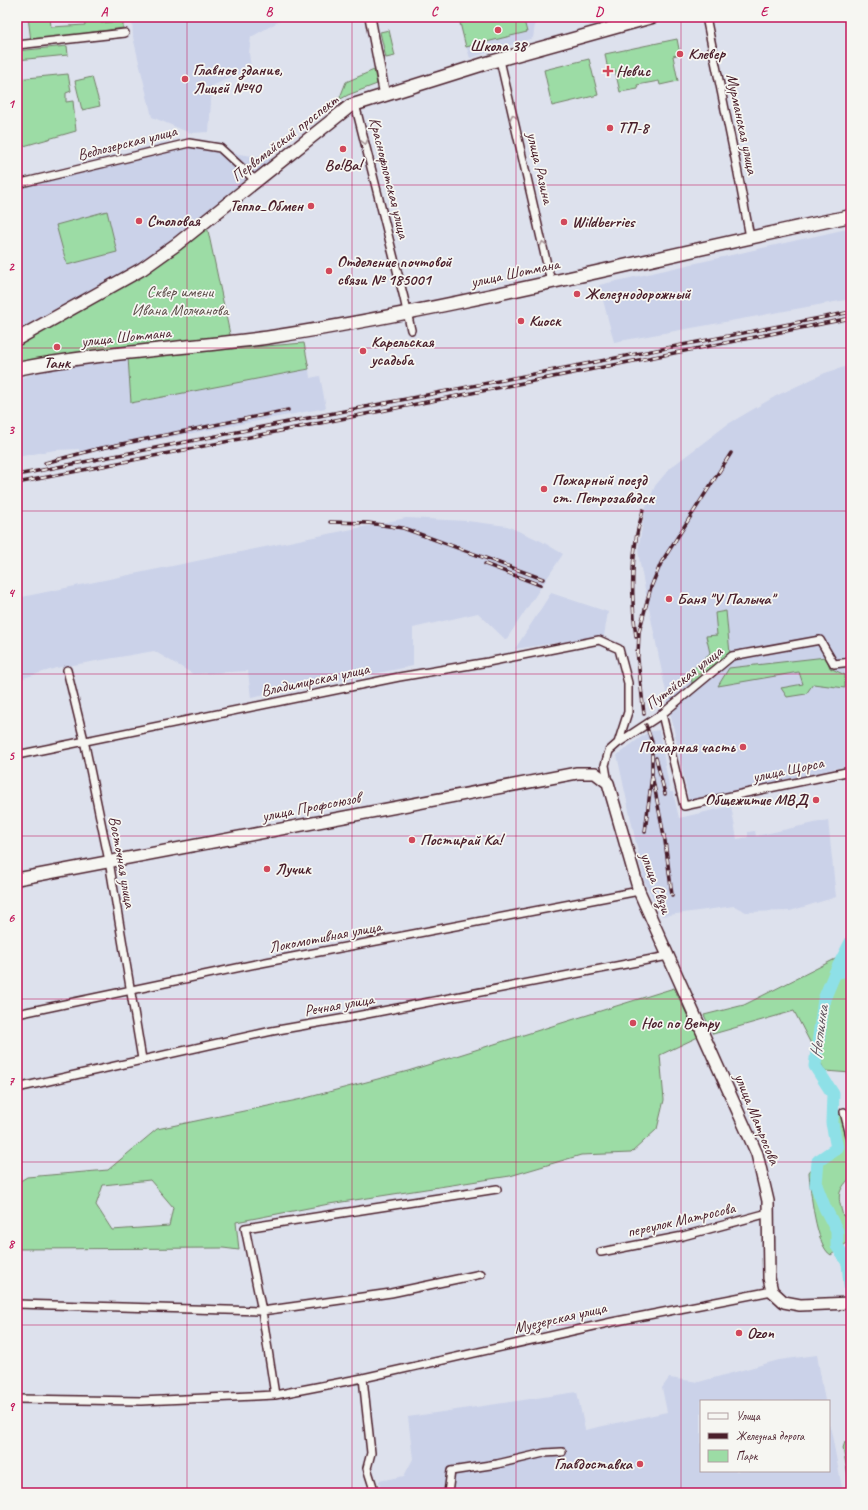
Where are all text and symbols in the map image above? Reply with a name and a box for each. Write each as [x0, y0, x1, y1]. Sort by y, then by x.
text: A [101, 4, 109, 20]
text: B [266, 4, 274, 20]
text: C [431, 4, 439, 20]
text: D [595, 4, 604, 20]
text: E [761, 4, 770, 20]
marker: Школа 38 [493, 25, 503, 35]
place label: Школа 38 [470, 36, 528, 56]
place label: Клевер [688, 44, 727, 64]
marker: Клевер [675, 49, 685, 59]
place label: Главное здание, Лицей №40 [193, 60, 282, 98]
place label: Невис [616, 61, 651, 81]
marker: Невис [603, 66, 613, 76]
street label: Мурманская улица [722, 72, 763, 177]
marker: Главное здание, Лицей №40 [180, 74, 190, 84]
street label: Первомайский проспект [227, 89, 344, 186]
text: 1 [8, 96, 16, 112]
one-way arrow [510, 114, 518, 121]
street label: Краснофлотская улица [364, 115, 414, 242]
place label: ТП-8 [618, 118, 650, 138]
street label: Ведлозерская улица [75, 121, 180, 165]
marker: ТП-8 [605, 123, 615, 133]
street label: улица Разина [522, 129, 558, 207]
one-way arrow [360, 138, 369, 145]
marker: Во!Ва! [338, 144, 348, 154]
place label: Во!Ва! [325, 155, 365, 175]
place label: Тепло_Обмен [230, 196, 305, 216]
marker: Тепло_Обмен [306, 201, 316, 211]
place label: Столовая [147, 211, 201, 231]
place label: Wildberries [572, 212, 636, 232]
marker: Столовая [134, 216, 144, 226]
marker: Wildberries [559, 217, 569, 227]
one-way arrow [539, 241, 547, 247]
place label: Отделение почтовой связи № 185001 [337, 252, 453, 290]
street label: улица Шотмана [468, 254, 562, 292]
text: 2 [8, 259, 15, 275]
marker: Отделение почтовой связи № 185001 [324, 266, 334, 276]
park label: Сквер имени Ивана Молчанова [132, 282, 230, 320]
place label: Железнодорожный [585, 284, 692, 304]
marker: Железнодорожный [572, 289, 582, 299]
place label: Киоск [529, 311, 562, 331]
marker: Киоск [516, 316, 526, 326]
street label: улица Шотмана [79, 322, 173, 352]
place label: Карельская усадьба [369, 332, 435, 370]
marker: Танк [52, 342, 62, 352]
marker: Карельская усадьба [358, 346, 368, 356]
place label: Танк [44, 353, 72, 373]
text: 3 [8, 422, 15, 438]
place label: Пожарный поезд ст. Петрозаводск [552, 470, 656, 508]
marker: Пожарный поезд ст. Петрозаводск [539, 484, 549, 494]
text: 4 [8, 585, 16, 601]
place label: Баня "У Палыча" [677, 589, 778, 609]
marker: Баня "У Палыча" [664, 594, 674, 604]
street label: Путейская улица [642, 641, 728, 714]
street label: Владимирская улица [259, 658, 372, 701]
place label: Пожарная часть [639, 737, 736, 757]
marker: Пожарная часть [738, 742, 748, 752]
text: 5 [8, 748, 15, 764]
street label: улица Щорса [750, 752, 827, 787]
street label: улица Профсоюзов [259, 787, 366, 827]
place label: Общежитие МВД [705, 790, 809, 810]
marker: Общежитие МВД [811, 795, 821, 805]
street label: Восточная улица [104, 815, 140, 910]
place label: Постирай Ка! [420, 830, 505, 850]
marker: Постирай Ка! [407, 835, 417, 845]
street label: улица Связи [635, 849, 677, 917]
place label: Лучик [275, 859, 312, 879]
marker: Лучик [262, 864, 272, 874]
text: 6 [8, 910, 15, 926]
street label: Локомотивная улица [267, 916, 384, 958]
street label: Речная улица [303, 989, 377, 1021]
water label: Неглинка [805, 1002, 833, 1060]
place label: Нос по Ветру [641, 1013, 720, 1033]
marker: Нос по Ветру [628, 1018, 638, 1028]
street label: улица Матросова [729, 1069, 785, 1169]
text: 7 [8, 1073, 15, 1089]
street label: переулок Матросова [625, 1198, 738, 1242]
text: 8 [8, 1236, 16, 1252]
street label: Муезерская улица [512, 1297, 610, 1338]
place label: Ozon [747, 1323, 774, 1343]
marker: Ozon [734, 1328, 744, 1338]
text: 9 [8, 1399, 15, 1415]
legend [700, 1400, 830, 1472]
text: Улица [736, 1408, 761, 1424]
text: Железная дорога [736, 1428, 805, 1444]
text: Парк [736, 1448, 759, 1464]
place label: Главдоставка [554, 1454, 634, 1474]
marker: Главдоставка [635, 1459, 645, 1469]

